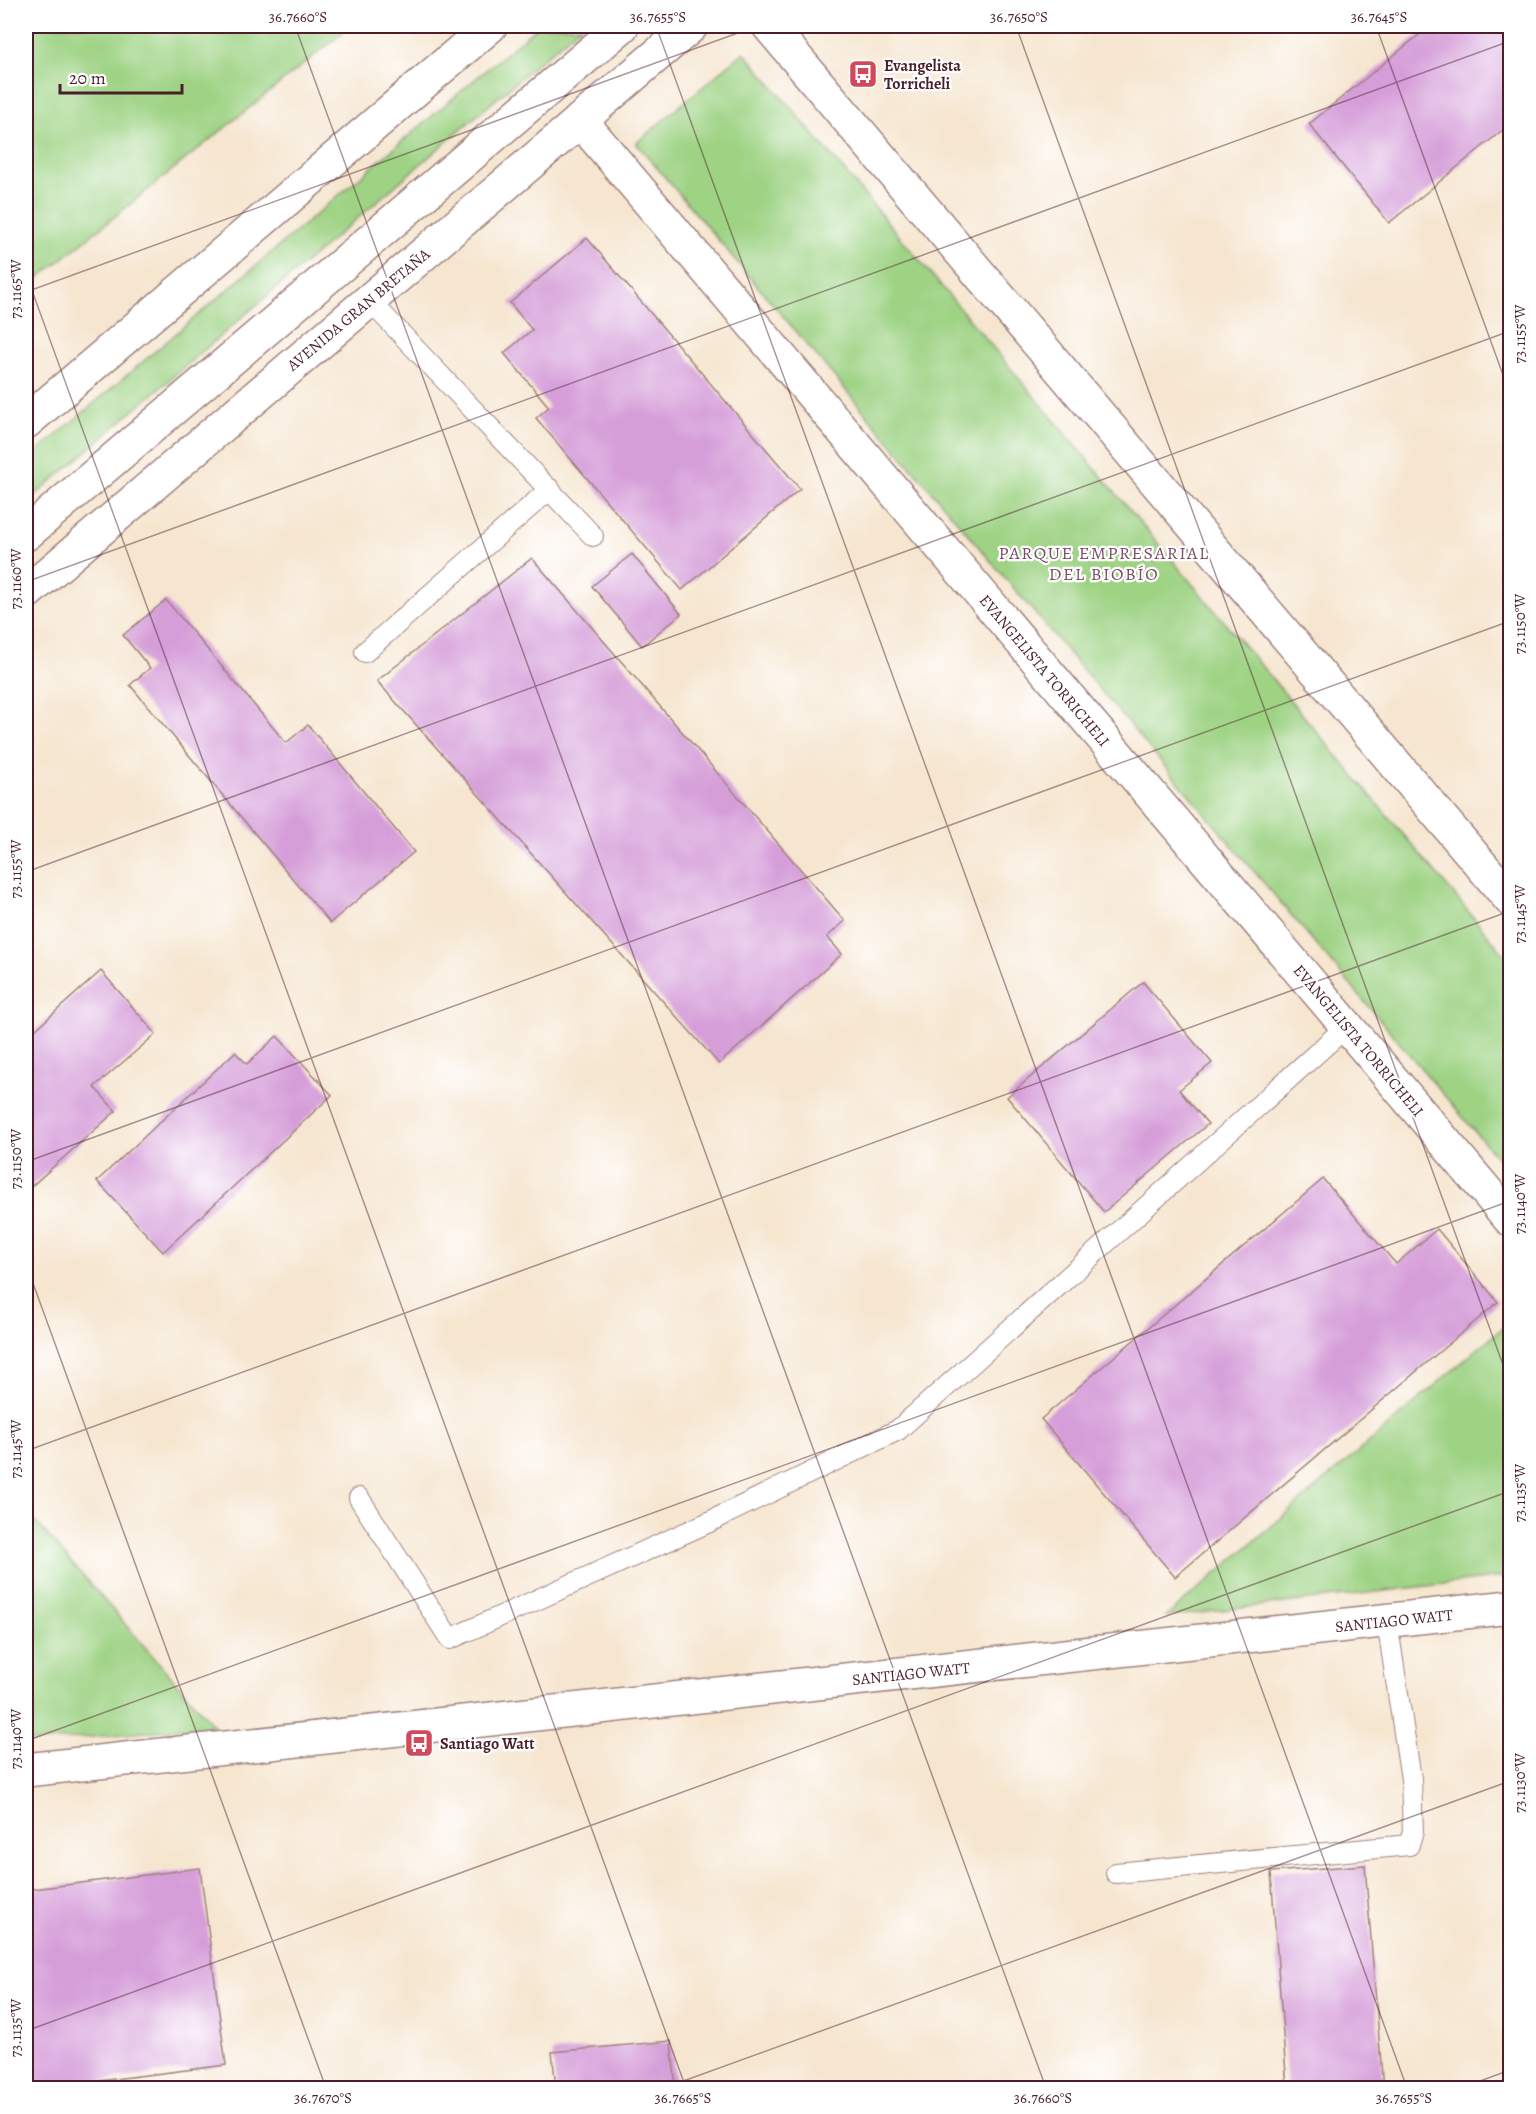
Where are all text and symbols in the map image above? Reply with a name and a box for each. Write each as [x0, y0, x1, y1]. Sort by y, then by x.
text: 36.7660°S [269, 7, 327, 27]
text: 36.7655°S [630, 7, 686, 27]
text: 36.7650°S [990, 7, 1048, 27]
text: 36.7645°S [1351, 7, 1407, 27]
place label: Evangelista Torricheli [884, 55, 961, 95]
scale bar [60, 57, 182, 95]
bus stop icon: Evangelista Torricheli [847, 58, 879, 90]
text: 20 m [69, 66, 106, 90]
street label: AVENIDA GRAN BRETAÑA [282, 243, 435, 377]
text: 73.1165°W [6, 259, 26, 319]
text: 73.1155°W [1510, 305, 1530, 363]
district label: PARQUE EMPRESARIAL DEL BIOBÍO [998, 541, 1210, 586]
text: 73.1160°W [6, 549, 26, 609]
street label: EVANGELISTA TORRICHELI [974, 590, 1115, 751]
text: 73.1150°W [1510, 594, 1530, 654]
text: 73.1155°W [6, 840, 26, 898]
text: 73.1145°W [1510, 884, 1530, 944]
street label: EVANGELISTA TORRICHELI [1288, 960, 1429, 1121]
text: 73.1150°W [6, 1129, 26, 1189]
text: 73.1140°W [1510, 1174, 1530, 1234]
text: 73.1145°W [6, 1419, 26, 1479]
text: 73.1135°W [1510, 1464, 1530, 1522]
street label: SANTIAGO WATT [1334, 1604, 1454, 1638]
street label: SANTIAGO WATT [851, 1657, 971, 1691]
text: 73.1140°W [6, 1709, 26, 1769]
bus stop icon: Santiago Watt [403, 1727, 435, 1759]
place label: Santiago Watt [440, 1733, 535, 1755]
text: 73.1130°W [1510, 1753, 1530, 1813]
text: 73.1135°W [6, 1999, 26, 2057]
text: 36.7670°S [294, 2088, 352, 2108]
text: 36.7665°S [655, 2088, 711, 2108]
text: 36.7660°S [1014, 2088, 1072, 2108]
text: 36.7655°S [1376, 2088, 1432, 2108]

